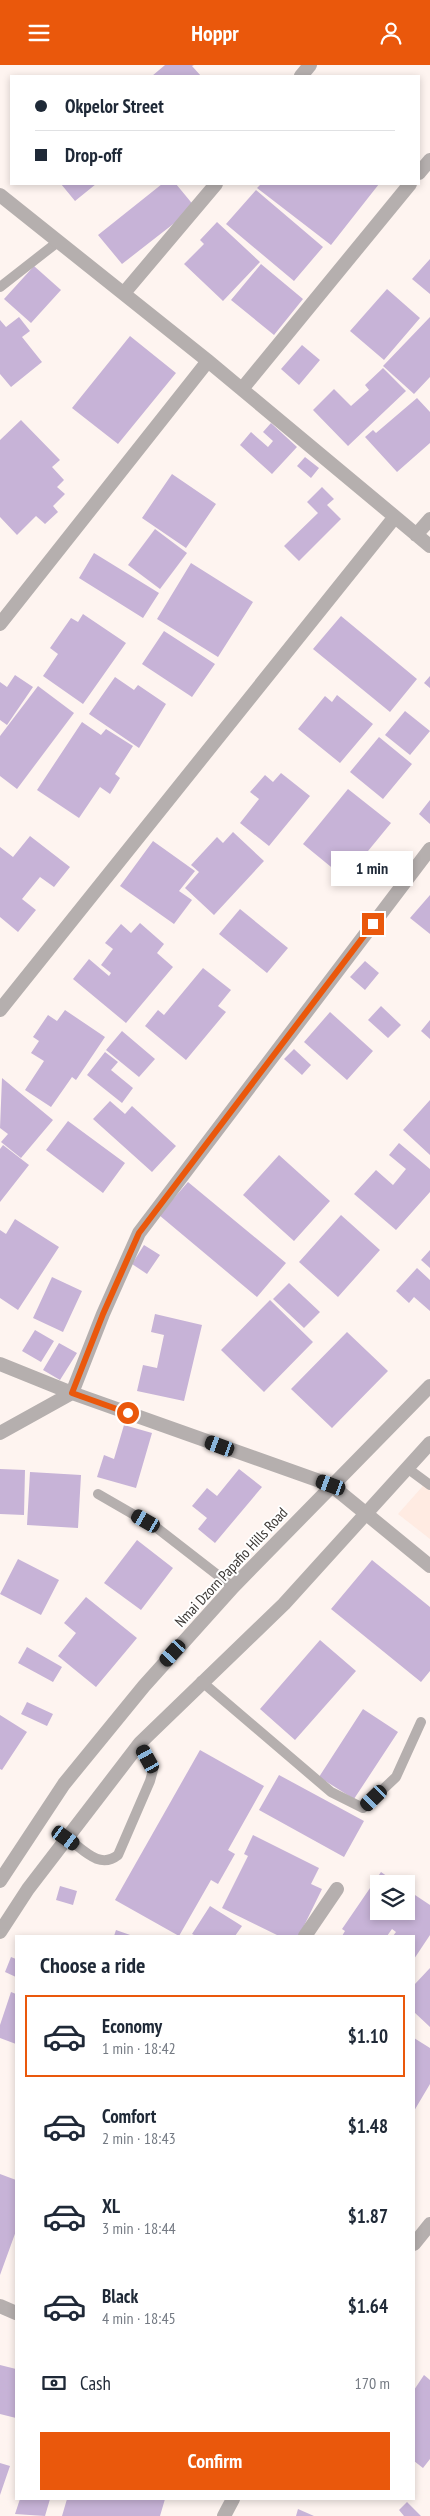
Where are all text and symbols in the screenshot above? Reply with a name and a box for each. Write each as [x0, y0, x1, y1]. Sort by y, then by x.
icon: menu [25, 19, 53, 47]
text: Hoppr [191, 19, 239, 47]
icon: person [377, 19, 405, 47]
text: Okpelor Street [65, 94, 164, 118]
text: Drop-off [65, 143, 122, 167]
callout: 1 min [332, 851, 414, 887]
text: 1 min [356, 858, 388, 878]
route end [362, 913, 384, 935]
route start [117, 1402, 139, 1424]
car [203, 1434, 236, 1458]
car [314, 1473, 347, 1497]
street label: Nmai Dzorn Papafio Hills Road [171, 1503, 291, 1631]
car [129, 1507, 162, 1535]
car [157, 1637, 188, 1669]
car [134, 1742, 161, 1776]
car [357, 1782, 390, 1814]
car [49, 1823, 82, 1853]
map controls [370, 1875, 415, 1920]
button: layers [370, 1875, 415, 1920]
text: Choose a ride [40, 1951, 145, 1979]
icon: car [42, 2014, 87, 2059]
text: Economy [102, 2014, 162, 2038]
text: $1.10 [348, 2024, 388, 2048]
text: 1 min · 18:42 [102, 2038, 176, 2058]
icon: car [42, 2104, 87, 2149]
text: Comfort [102, 2104, 156, 2128]
text: $1.48 [348, 2114, 388, 2138]
text: 2 min · 18:43 [102, 2128, 176, 2148]
icon: car [42, 2194, 87, 2239]
text: XL [102, 2194, 120, 2218]
text: $1.87 [348, 2204, 388, 2228]
text: 3 min · 18:44 [102, 2218, 176, 2238]
icon: car [42, 2284, 87, 2329]
text: Black [102, 2284, 138, 2308]
text: $1.64 [348, 2294, 388, 2318]
text: 4 min · 18:45 [102, 2308, 176, 2328]
icon: cash [40, 2369, 68, 2397]
text: Cash [80, 2371, 111, 2395]
text: 170 m [355, 2373, 390, 2393]
button: Confirm [40, 2432, 390, 2490]

